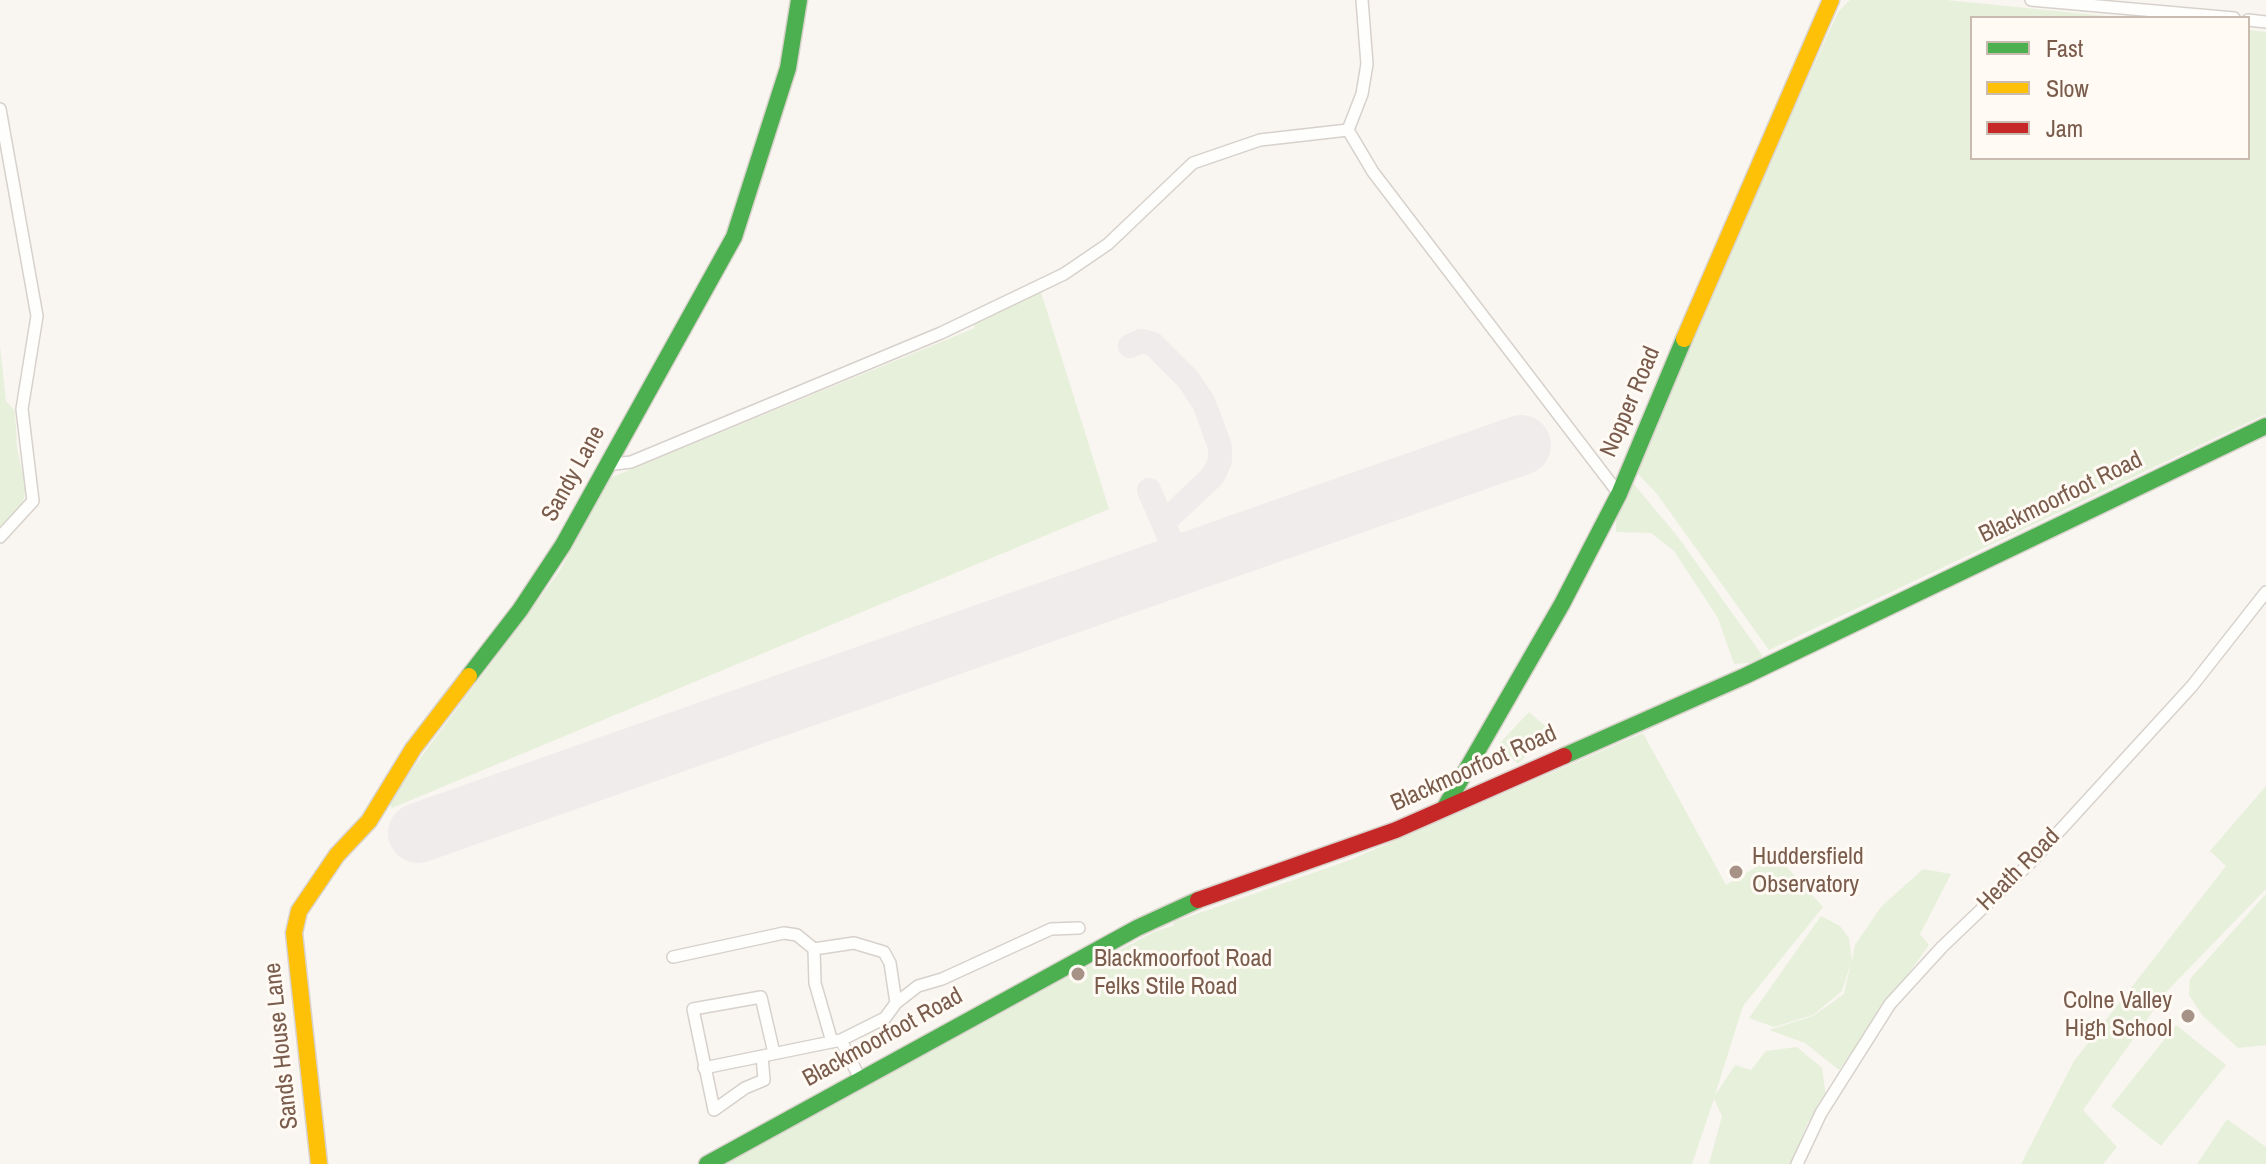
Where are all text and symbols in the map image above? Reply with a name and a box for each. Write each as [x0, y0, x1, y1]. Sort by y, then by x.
legend [1970, 16, 2250, 160]
text: Fast [2046, 32, 2083, 64]
text: Slow [2046, 72, 2089, 104]
text: Jam [2046, 112, 2083, 144]
street label: Nopper Road [1595, 343, 1667, 461]
street label: Sandy Lane [536, 421, 612, 527]
street label: Blackmoorfoot Road [1975, 446, 2147, 550]
street label: Blackmoorfoot Road [1387, 720, 1561, 818]
street label: Heath Road [1972, 823, 2066, 917]
place label: Huddersfield Observatory [1752, 844, 1864, 900]
marker: Huddersfield Observatory [1727, 863, 1745, 881]
place label: Blackmoorfoot Road Felks Stile Road [1094, 946, 1272, 1002]
street label: Sands House Lane [259, 961, 305, 1131]
marker: Blackmoorfoot Road Felks Stile Road [1069, 965, 1087, 983]
street label: Blackmoorfoot Road [798, 982, 968, 1094]
place label: Colne Valley High School [2063, 988, 2172, 1044]
marker: Colne Valley High School [2179, 1007, 2197, 1025]

